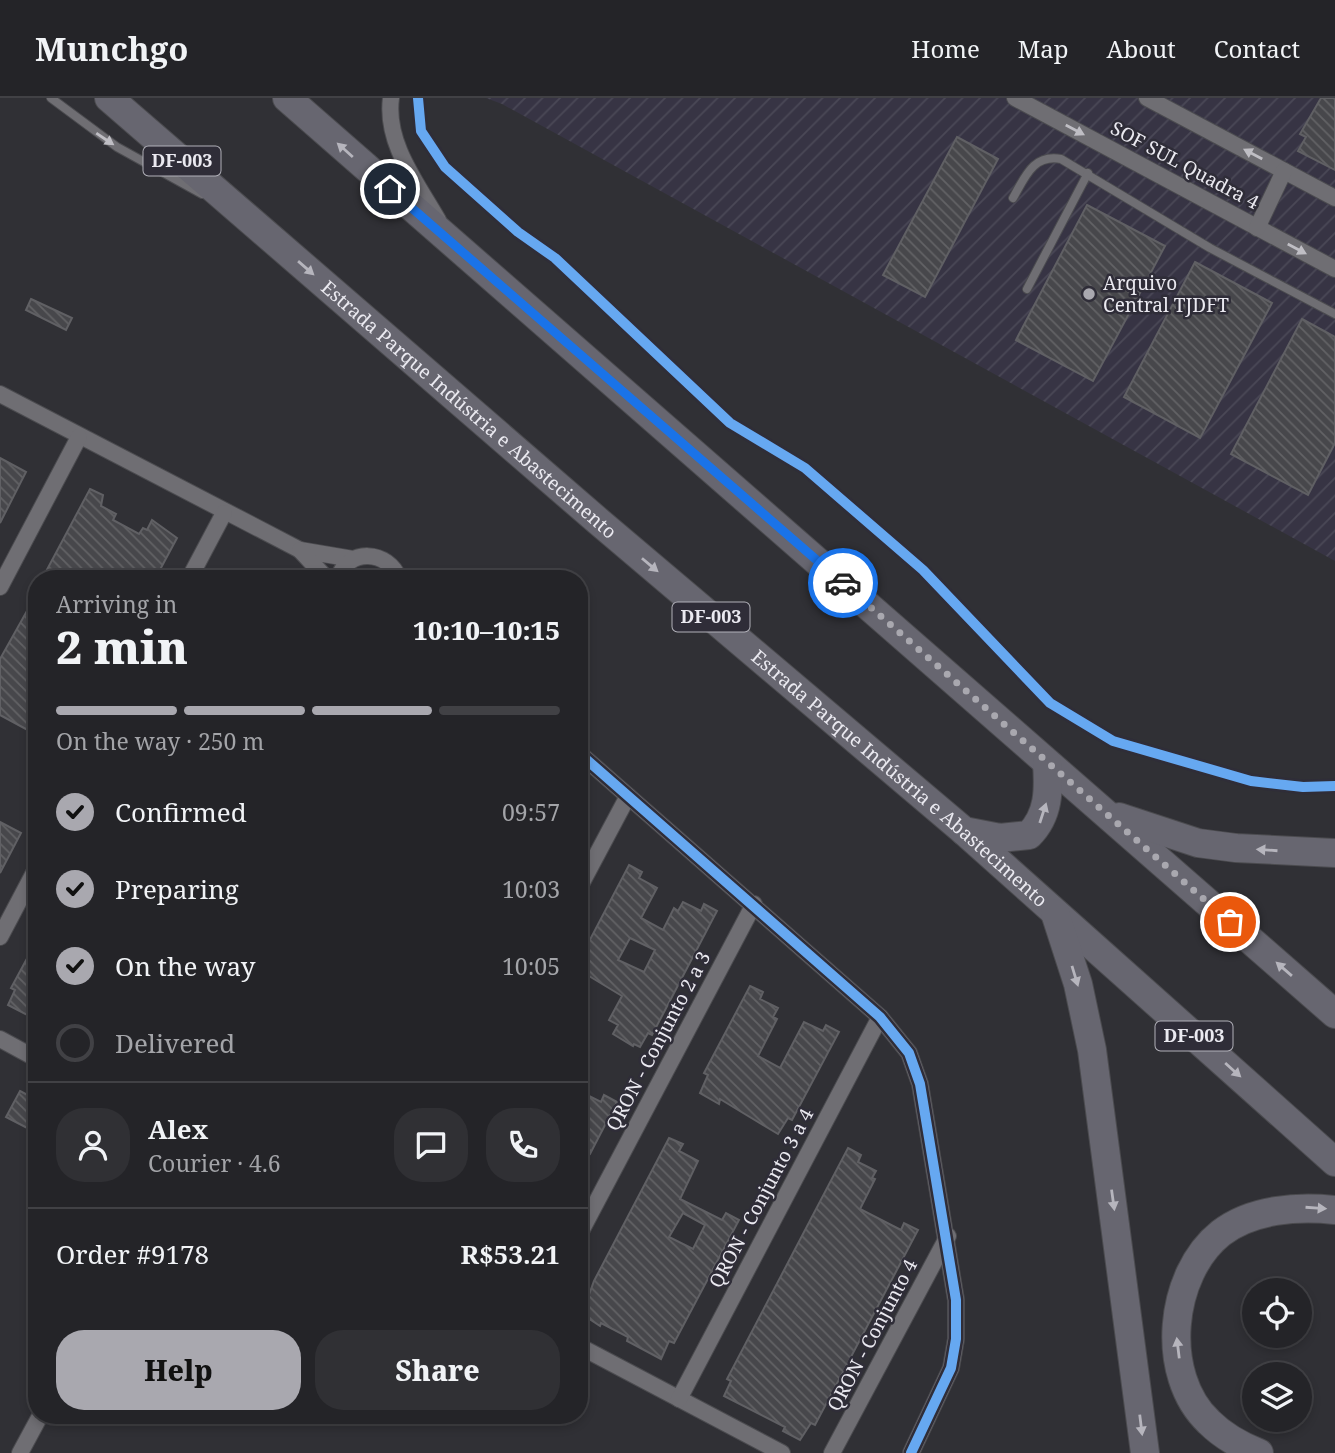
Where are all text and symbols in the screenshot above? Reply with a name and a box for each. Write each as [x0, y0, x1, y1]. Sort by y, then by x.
text: Munchgo [35, 26, 189, 71]
text: Home [911, 32, 980, 65]
text: Map [1018, 32, 1069, 65]
text: About [1107, 32, 1176, 65]
text: Contact [1214, 32, 1300, 65]
street label: SOF SUL Quadra 4 [1106, 115, 1264, 215]
one-way arrow [1065, 124, 1085, 136]
one-way arrow [96, 132, 115, 145]
one-way arrow [337, 143, 354, 158]
road number: DF-003 [144, 146, 220, 176]
one-way arrow [1243, 149, 1263, 160]
pin [360, 159, 420, 219]
icon: home [371, 170, 409, 208]
one-way arrow [1288, 243, 1307, 255]
one-way arrow [297, 260, 315, 276]
place label: Arquivo Central TJDFT [1103, 270, 1229, 318]
street label: Estrada Parque Indústria e Abastecimento [316, 274, 622, 544]
marker: Arquivo Central TJDFT [1081, 286, 1097, 302]
courier [808, 548, 878, 618]
one-way arrow [642, 557, 659, 572]
icon: car [824, 564, 862, 602]
text: Arriving in [56, 588, 177, 620]
road number: DF-003 [672, 602, 750, 632]
text: 10:10–10:15 [413, 612, 560, 648]
text: 2 min [56, 615, 188, 677]
street label: Estrada Parque Indústria e Abastecimento [746, 644, 1053, 913]
text: On the way · 250 m [56, 725, 264, 757]
icon: check [56, 793, 94, 831]
text: Confirmed [115, 794, 247, 830]
text: 09:57 [502, 796, 560, 828]
one-way arrow [1038, 802, 1048, 823]
one-way arrow [1256, 845, 1278, 856]
icon: check [56, 870, 94, 908]
text: Preparing [115, 871, 239, 907]
text: 10:03 [502, 873, 560, 905]
pin [1200, 892, 1260, 952]
icon: bag [1211, 903, 1249, 941]
icon: check [56, 947, 94, 985]
street label: QRON - Conjunto 2 a 3 [600, 947, 716, 1135]
text: On the way [115, 948, 255, 984]
text: 10:05 [502, 950, 560, 982]
one-way arrow [1275, 962, 1292, 977]
one-way arrow [1070, 965, 1080, 986]
road number: DF-003 [1156, 1021, 1232, 1051]
text: Delivered [115, 1025, 235, 1061]
one-way arrow [1224, 1062, 1242, 1078]
street label: QRON - Conjunto 3 a 4 [703, 1103, 820, 1292]
button: person [56, 1108, 130, 1182]
button: chat [394, 1108, 468, 1182]
button: phone [486, 1108, 560, 1182]
text: Alex [148, 1111, 208, 1147]
text: Courier · 4.6 [148, 1147, 281, 1179]
one-way arrow [1108, 1189, 1119, 1211]
one-way arrow [1305, 1203, 1327, 1214]
text: Order #9178 [56, 1236, 209, 1272]
text: R$53.21 [460, 1236, 560, 1272]
street label: QRON - Conjunto 4 [821, 1254, 923, 1416]
map controls [1242, 1278, 1312, 1432]
button: locate [1242, 1278, 1312, 1348]
button: Help [56, 1330, 301, 1410]
button: Share [315, 1330, 560, 1410]
one-way arrow [1172, 1336, 1183, 1358]
button: layers [1242, 1362, 1312, 1432]
one-way arrow [1136, 1414, 1147, 1436]

